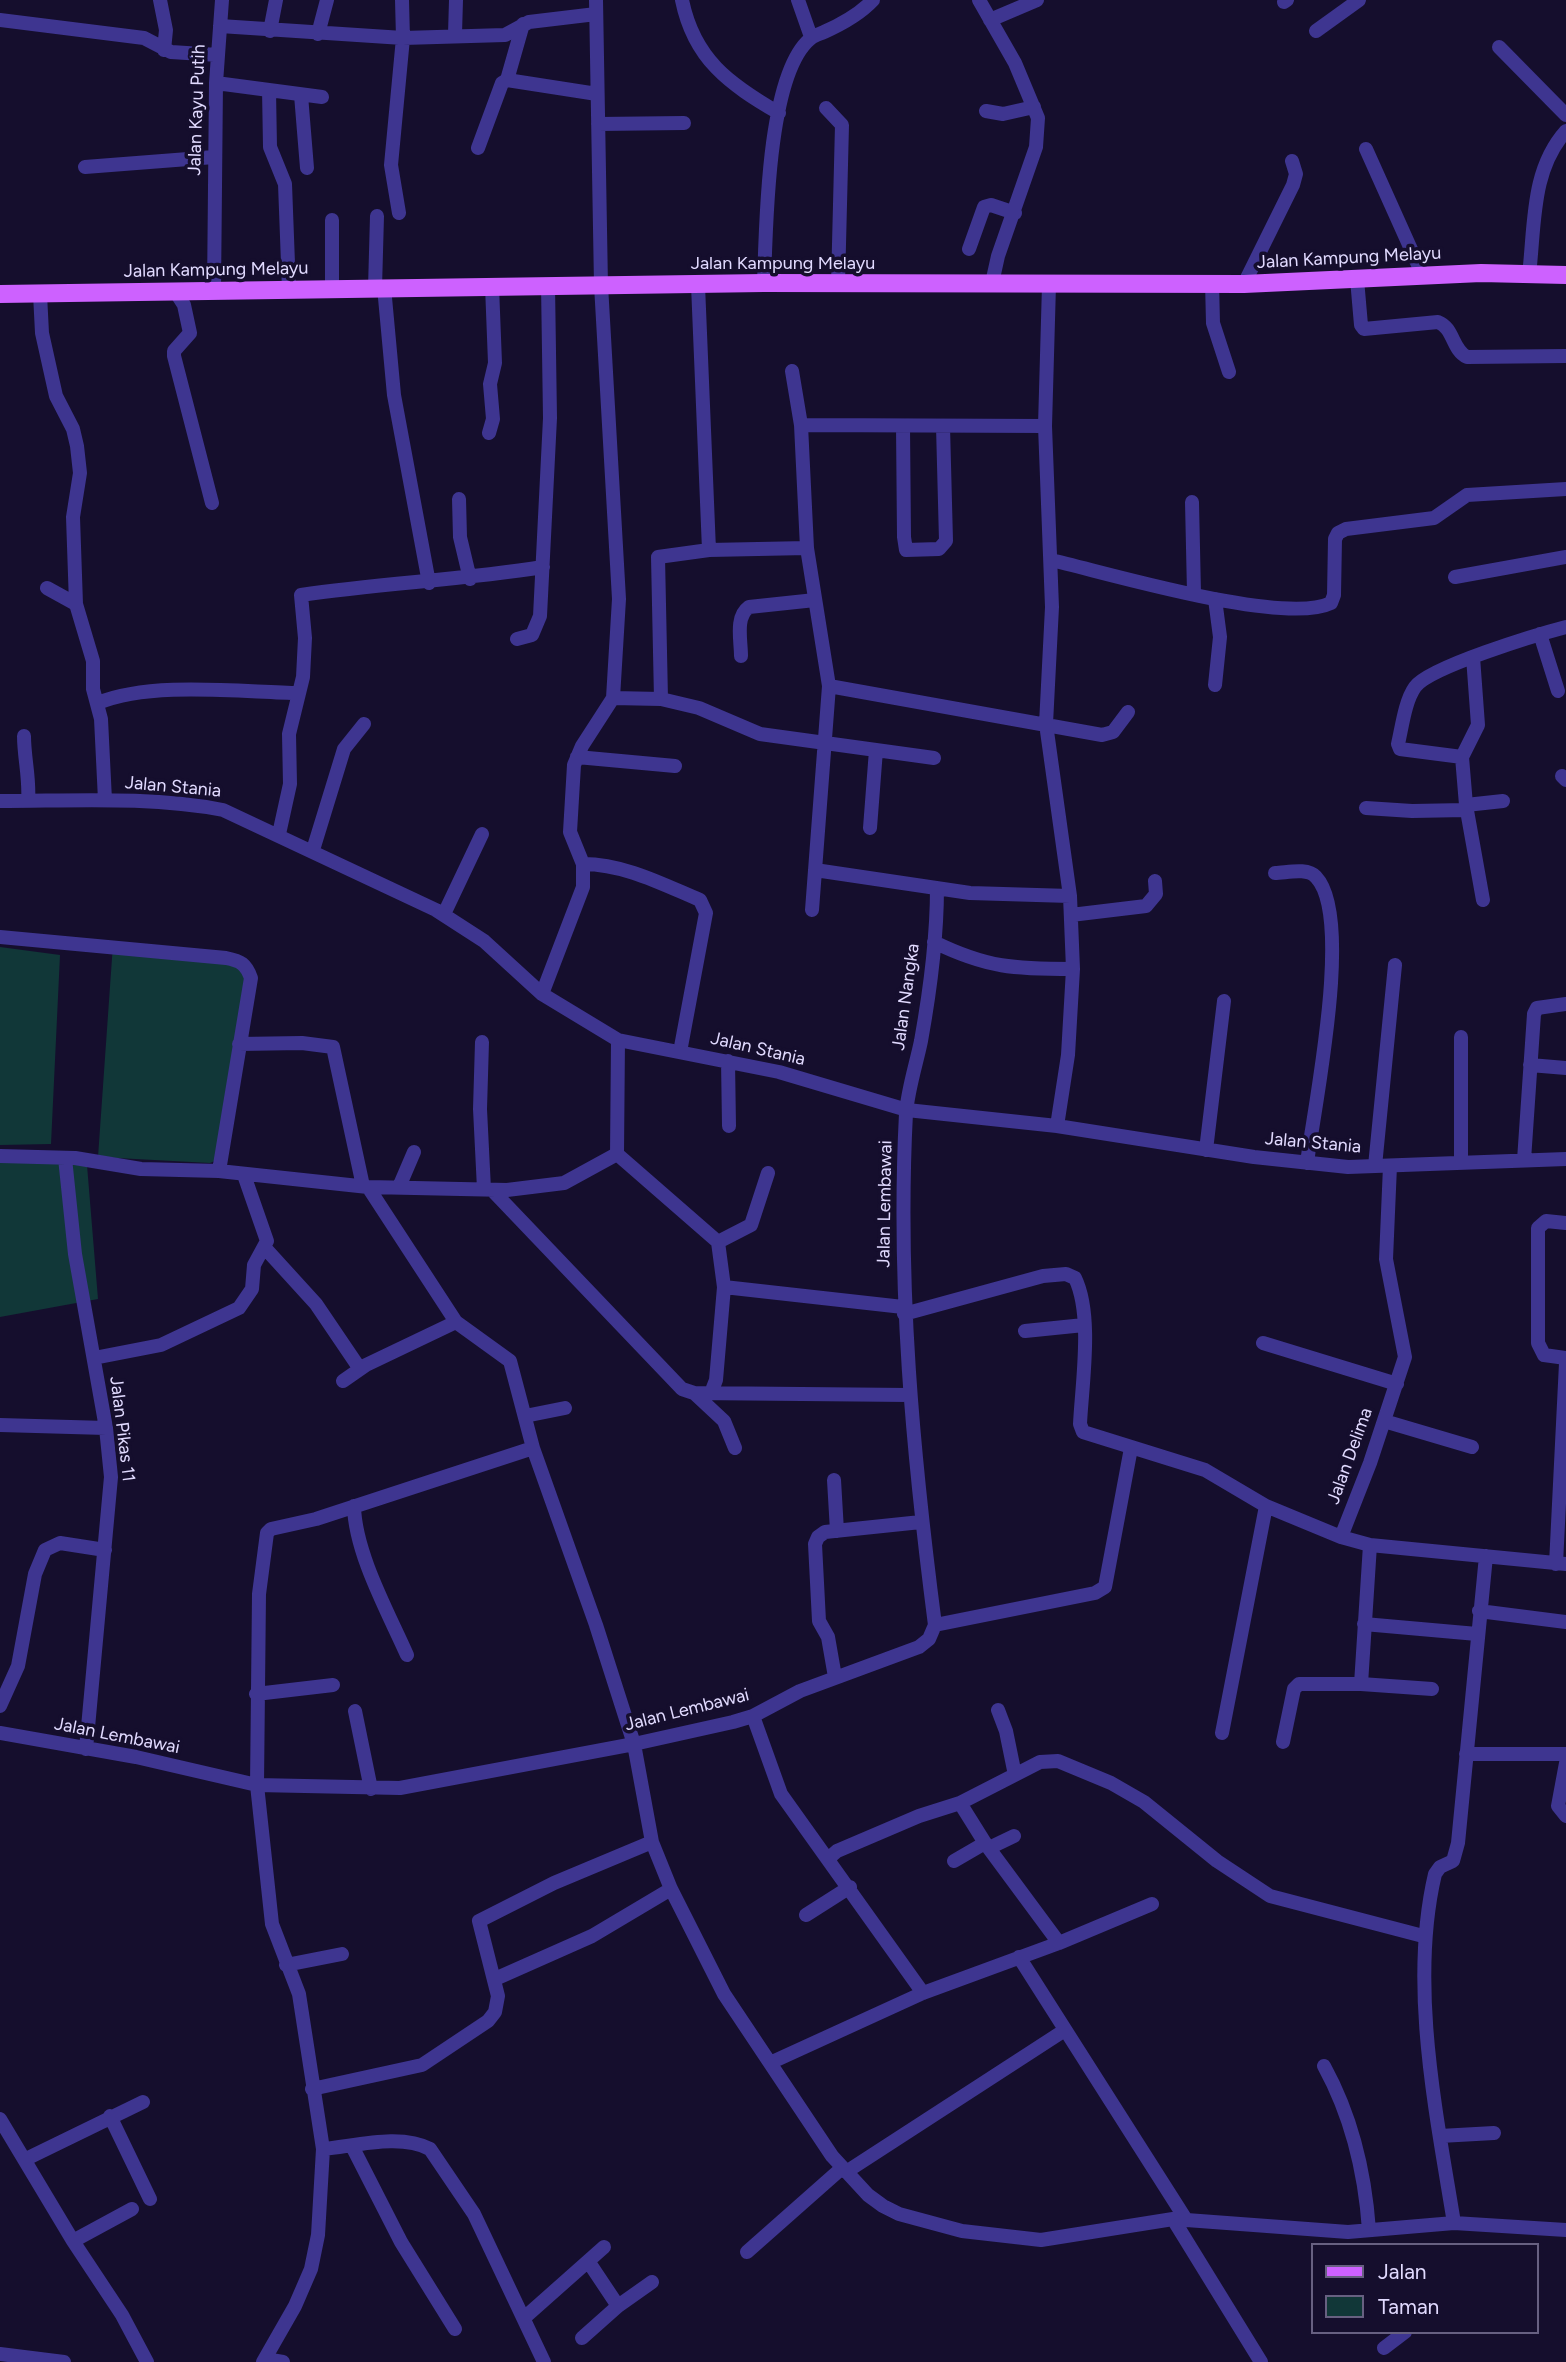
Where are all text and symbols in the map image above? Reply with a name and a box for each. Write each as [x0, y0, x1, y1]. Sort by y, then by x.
street label: Jalan Kayu Putih [184, 44, 210, 176]
street label: Jalan Kampung Melayu [1256, 242, 1442, 274]
street label: Jalan Kampung Melayu [691, 253, 875, 275]
street label: Jalan Kampung Melayu [123, 258, 309, 282]
street label: Jalan Stania [124, 772, 222, 802]
street label: Jalan Nangka [888, 942, 924, 1052]
street label: Jalan Stania [709, 1028, 807, 1070]
street label: Jalan Stania [1264, 1128, 1362, 1158]
street label: Jalan Lembawai [873, 1140, 897, 1268]
street label: Jalan Pikas 11 [105, 1375, 139, 1483]
street label: Jalan Delima [1323, 1405, 1377, 1507]
street label: Jalan Lembawai [623, 1684, 751, 1736]
street label: Jalan Lembawai [52, 1713, 182, 1759]
legend [1310, 2243, 1538, 2334]
text: Jalan [1378, 2259, 1427, 2284]
text: Taman [1378, 2294, 1439, 2319]

